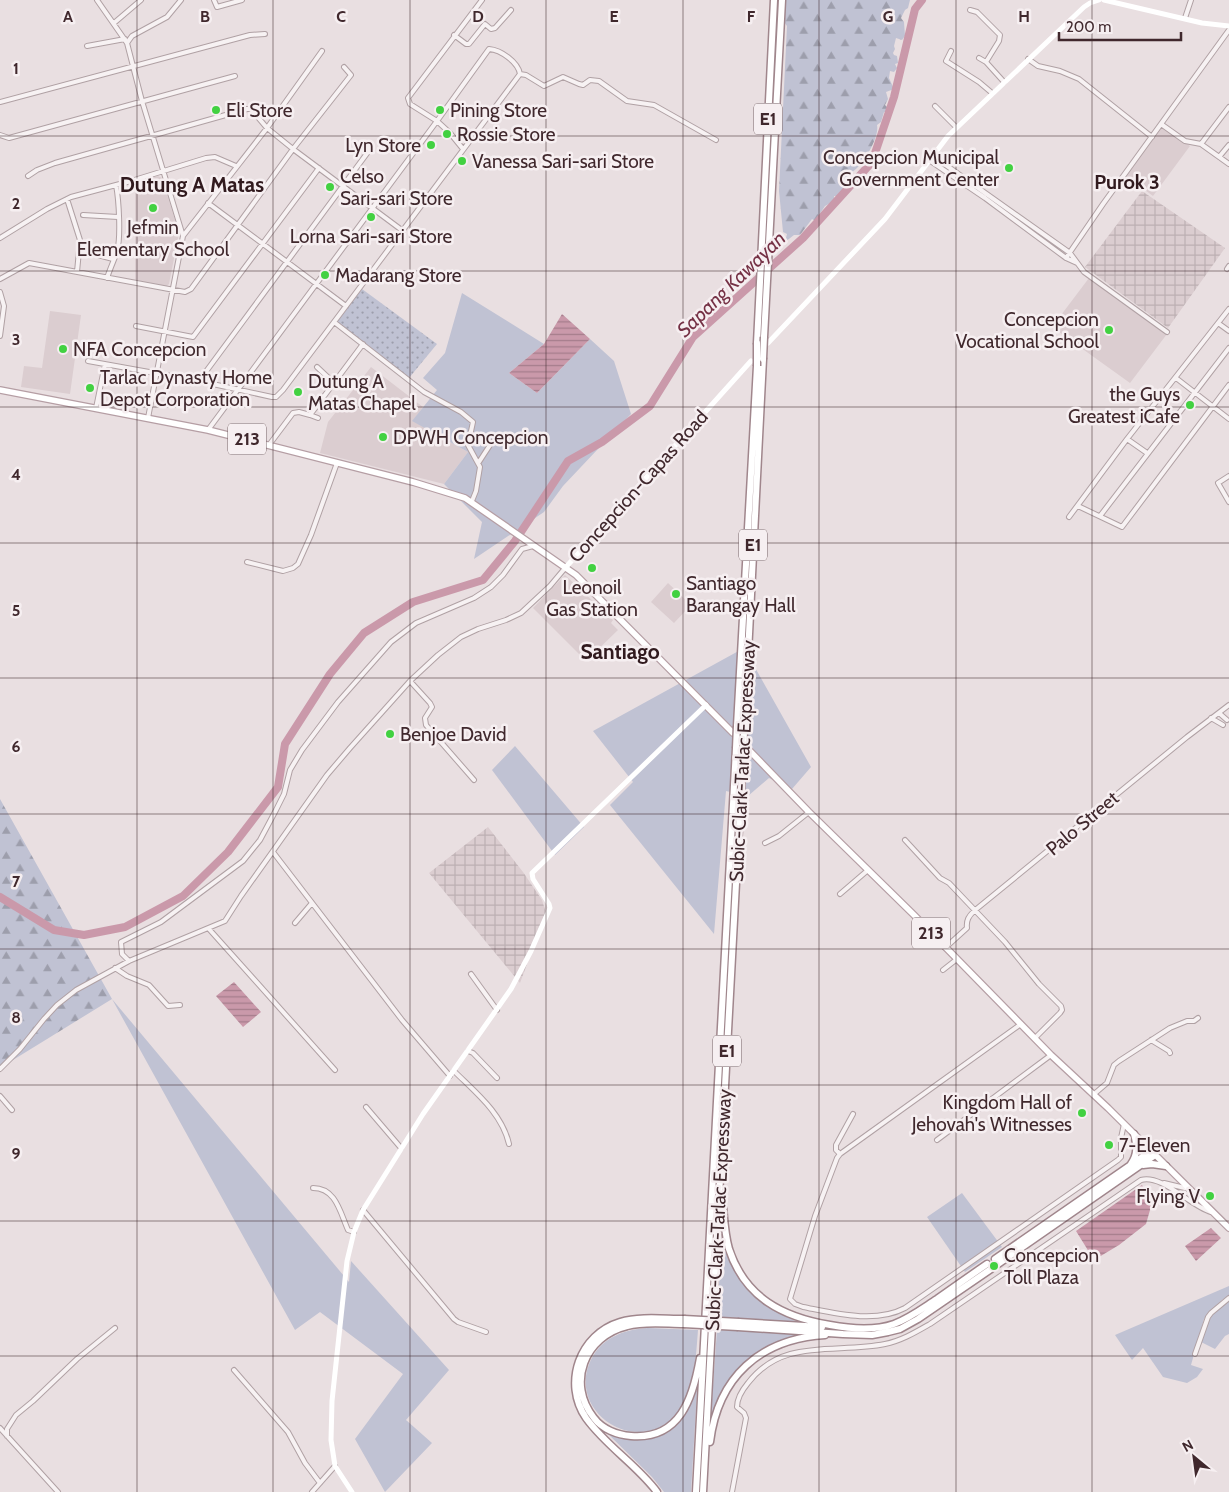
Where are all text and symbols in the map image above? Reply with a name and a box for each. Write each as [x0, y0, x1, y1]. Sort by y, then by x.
text: A [63, 7, 73, 26]
text: B [200, 7, 210, 26]
text: C [336, 7, 346, 26]
text: D [472, 7, 484, 26]
text: E [609, 7, 619, 26]
text: F [747, 7, 756, 26]
text: G [883, 7, 893, 26]
text: H [1018, 7, 1030, 26]
scale bar [1059, 10, 1182, 42]
text: 200 m [1066, 18, 1111, 36]
text: 1 [13, 59, 19, 78]
place label: Eli Store [226, 99, 293, 122]
place label: Pining Store [450, 99, 547, 122]
marker: Eli Store [210, 104, 222, 116]
marker: Pining Store [434, 104, 446, 116]
road number: E1 [754, 104, 782, 134]
place label: Rossie Store [457, 123, 556, 146]
marker: Rossie Store [441, 128, 453, 140]
place label: Lyn Store [345, 134, 421, 157]
marker: Lyn Store [425, 139, 437, 151]
place label: Concepcion Municipal Government Center [823, 146, 1000, 191]
place label: Vanessa Sari-sari Store [472, 150, 654, 173]
marker: Vanessa Sari-sari Store [456, 155, 468, 167]
marker: Concepcion Municipal Government Center [1003, 162, 1015, 174]
place label: Celso Sari-sari Store [340, 165, 453, 210]
district label: Purok 3 [1094, 170, 1160, 194]
district label: Dutung A Matas [120, 172, 264, 197]
marker: Celso Sari-sari Store [324, 181, 336, 193]
text: 2 [12, 194, 20, 213]
marker: Jefmin Elementary School [147, 202, 159, 214]
marker: Lorna Sari-sari Store [365, 211, 377, 223]
place label: Jefmin Elementary School [77, 216, 230, 261]
place label: Lorna Sari-sari Store [290, 225, 452, 248]
water label: Sapang Kawayan [672, 226, 790, 342]
place label: Madarang Store [335, 264, 462, 287]
marker: Madarang Store [319, 269, 331, 281]
place label: Concepcion Vocational School [956, 308, 1100, 353]
marker: Concepcion Vocational School [1103, 324, 1115, 336]
text: 3 [12, 330, 20, 349]
place label: NFA Concepcion [73, 338, 206, 361]
marker: NFA Concepcion [57, 343, 69, 355]
place label: Tarlac Dynasty Home Depot Corporation [100, 366, 272, 411]
place label: Dutung A Matas Chapel [308, 370, 416, 415]
marker: Tarlac Dynasty Home Depot Corporation [84, 382, 96, 394]
place label: the Guys Greatest iCafe [1068, 383, 1180, 428]
marker: Dutung A Matas Chapel [292, 386, 304, 398]
marker: the Guys Greatest iCafe [1184, 399, 1196, 411]
street label: Concepcion-Capas Road [564, 405, 713, 567]
road number: 213 [228, 424, 266, 454]
place label: DPWH Concepcion [393, 426, 548, 449]
marker: DPWH Concepcion [377, 431, 389, 443]
text: 4 [11, 465, 21, 484]
road number: E1 [739, 530, 767, 560]
marker: Leonoil Gas Station [586, 562, 598, 574]
place label: Santiago Barangay Hall [686, 572, 796, 617]
place label: Leonoil Gas Station [546, 576, 638, 621]
marker: Santiago Barangay Hall [670, 588, 682, 600]
text: 5 [12, 601, 20, 620]
district label: Santiago [580, 639, 660, 664]
street label: Subic-Clark-Tarlac Expressway [725, 639, 760, 883]
place label: Benjoe David [400, 723, 507, 746]
marker: Benjoe David [384, 728, 396, 740]
text: 6 [12, 737, 21, 756]
street label: Palo Street [1041, 786, 1124, 860]
text: 7 [12, 872, 21, 891]
road number: 213 [912, 918, 950, 948]
text: 8 [11, 1008, 21, 1027]
road number: E1 [713, 1036, 741, 1066]
street label: Subic-Clark-Tarlac Expressway [701, 1088, 736, 1332]
place label: Kingdom Hall of Jehovah's Witnesses [911, 1091, 1073, 1136]
marker: Kingdom Hall of Jehovah's Witnesses [1076, 1107, 1088, 1119]
place label: 7-Eleven [1119, 1134, 1190, 1157]
marker: 7-Eleven [1103, 1139, 1115, 1151]
text: 9 [12, 1144, 21, 1163]
place label: Flying V [1136, 1185, 1200, 1208]
marker: Flying V [1204, 1190, 1216, 1202]
place label: Concepcion Toll Plaza [1004, 1244, 1099, 1289]
marker: Concepcion Toll Plaza [988, 1260, 1000, 1272]
north arrow [1169, 1432, 1219, 1482]
text: N [1179, 1435, 1196, 1456]

